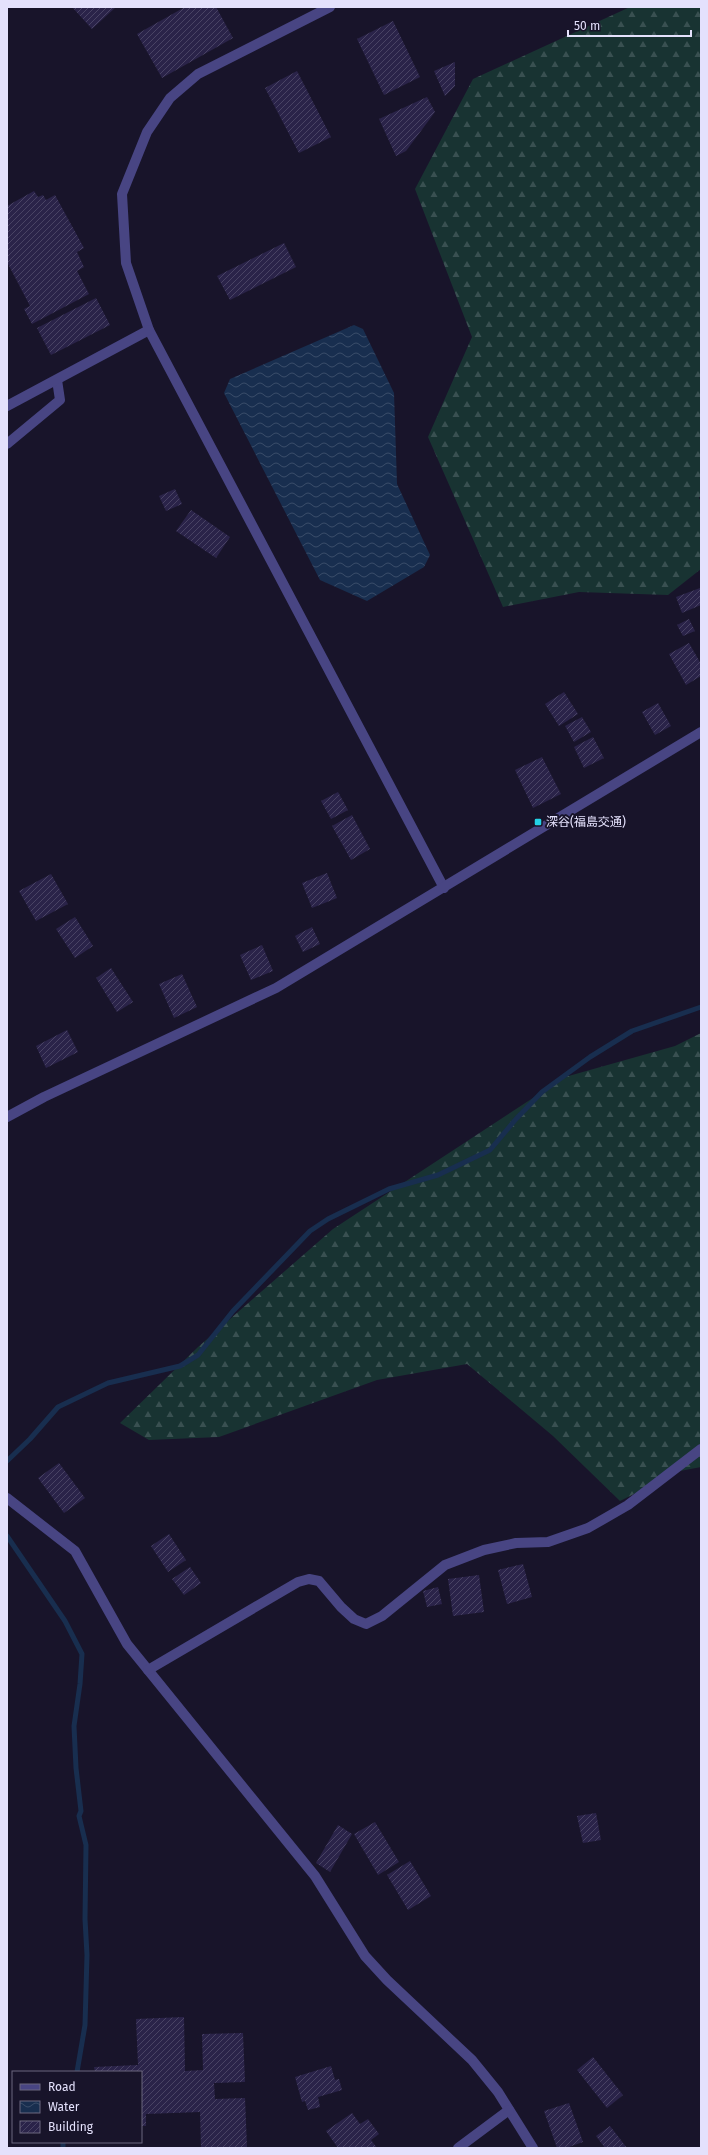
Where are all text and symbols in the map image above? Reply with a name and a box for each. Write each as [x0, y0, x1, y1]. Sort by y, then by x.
scale bar [568, 12, 691, 38]
text: 50 m [574, 19, 600, 33]
place label: 深谷(福島交通) [546, 815, 626, 829]
marker: 深谷(福島交通) [533, 817, 543, 827]
legend [12, 2071, 142, 2143]
text: Road [48, 2080, 76, 2094]
text: Water [48, 2100, 80, 2114]
text: Building [48, 2120, 94, 2134]

